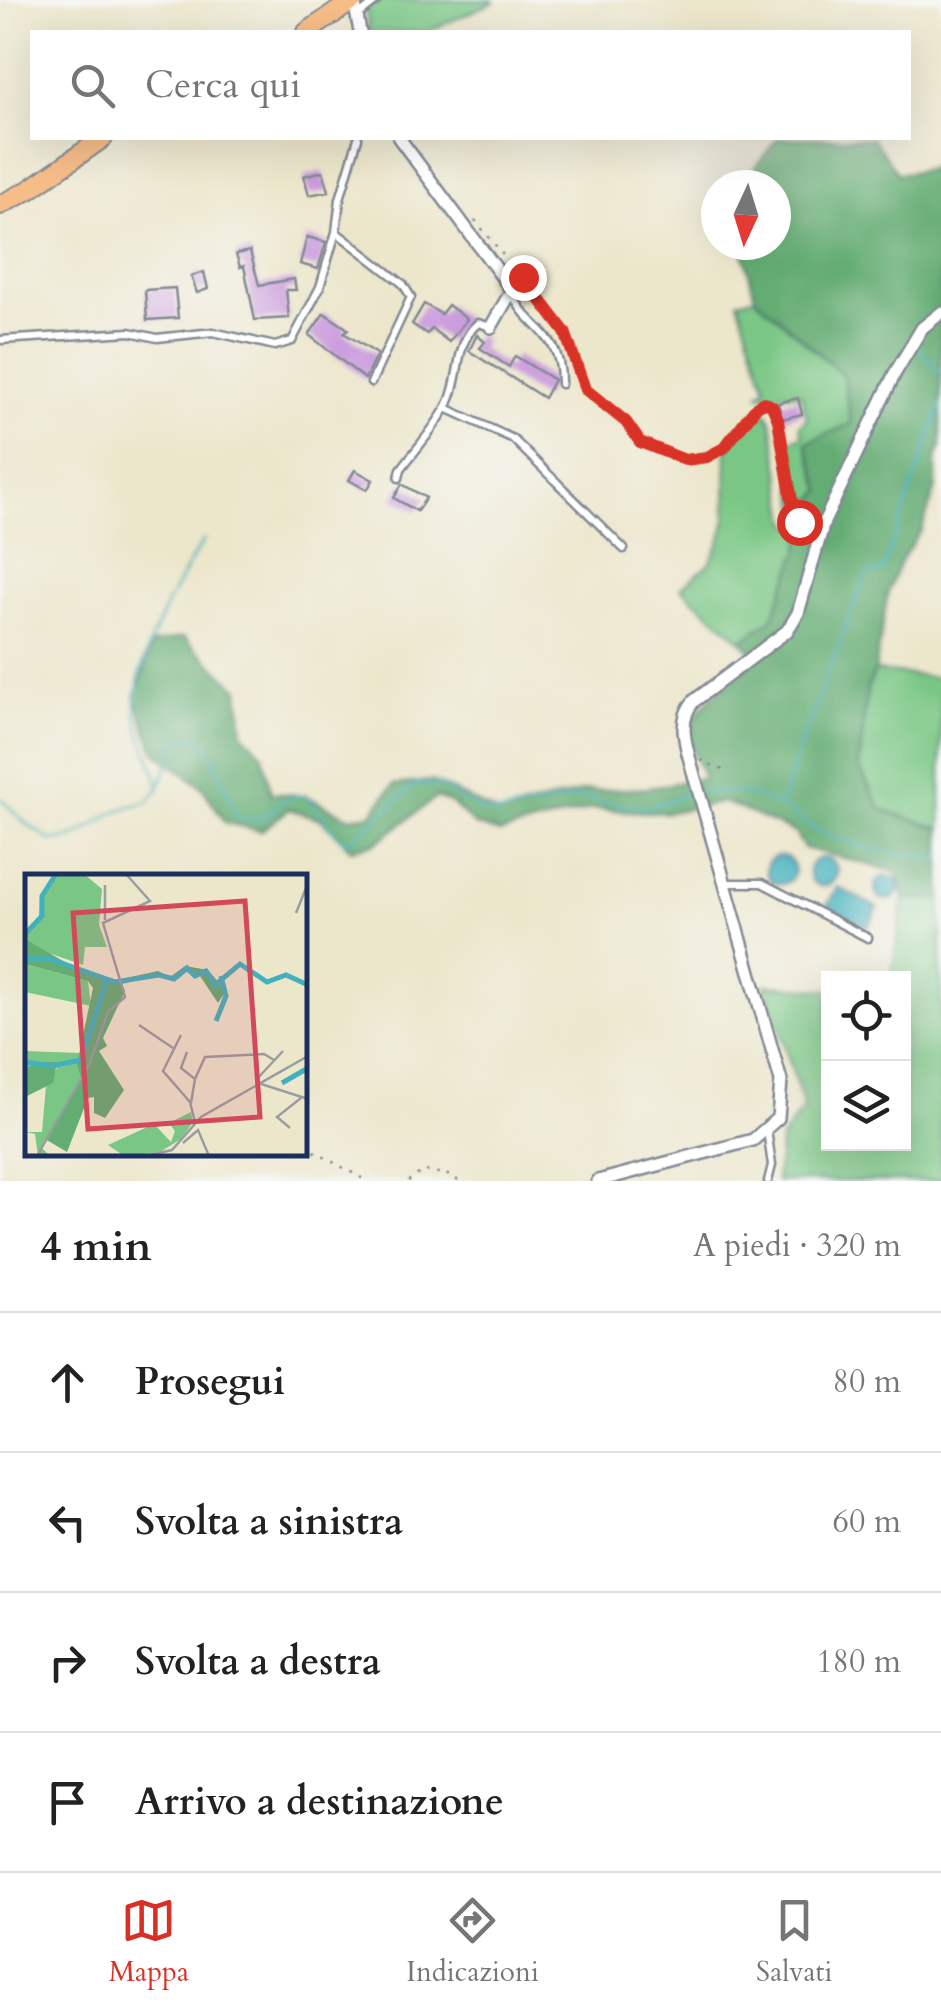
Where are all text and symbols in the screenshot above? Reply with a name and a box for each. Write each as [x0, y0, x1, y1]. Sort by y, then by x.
search box [30, 30, 911, 140]
icon: search [65, 58, 120, 113]
text: Cerca qui [145, 59, 301, 111]
north arrow [701, 170, 791, 260]
route end [501, 255, 547, 301]
route start [777, 500, 823, 546]
inset map [25, 874, 308, 1156]
map controls [821, 971, 911, 1151]
button: locate [821, 971, 911, 1061]
button: layers [821, 1061, 911, 1151]
text: 4 min [40, 1218, 152, 1275]
text: A piedi · 320 m [693, 1224, 901, 1268]
icon: ahead [40, 1355, 95, 1410]
text: Prosegui [135, 1356, 285, 1408]
text: 80 m [833, 1360, 901, 1404]
icon: left [40, 1495, 95, 1550]
text: Svolta a sinistra [135, 1496, 403, 1548]
text: 60 m [833, 1500, 901, 1544]
icon: right [40, 1635, 95, 1690]
text: Svolta a destra [135, 1636, 381, 1688]
text: 180 m [816, 1640, 901, 1684]
icon: arrive [40, 1775, 95, 1830]
text: Arrivo a destinazione [135, 1776, 504, 1828]
tab: Mappa [109, 1893, 189, 1991]
tab: Indicazioni [406, 1893, 539, 1991]
tab: Salvati [756, 1893, 832, 1991]

